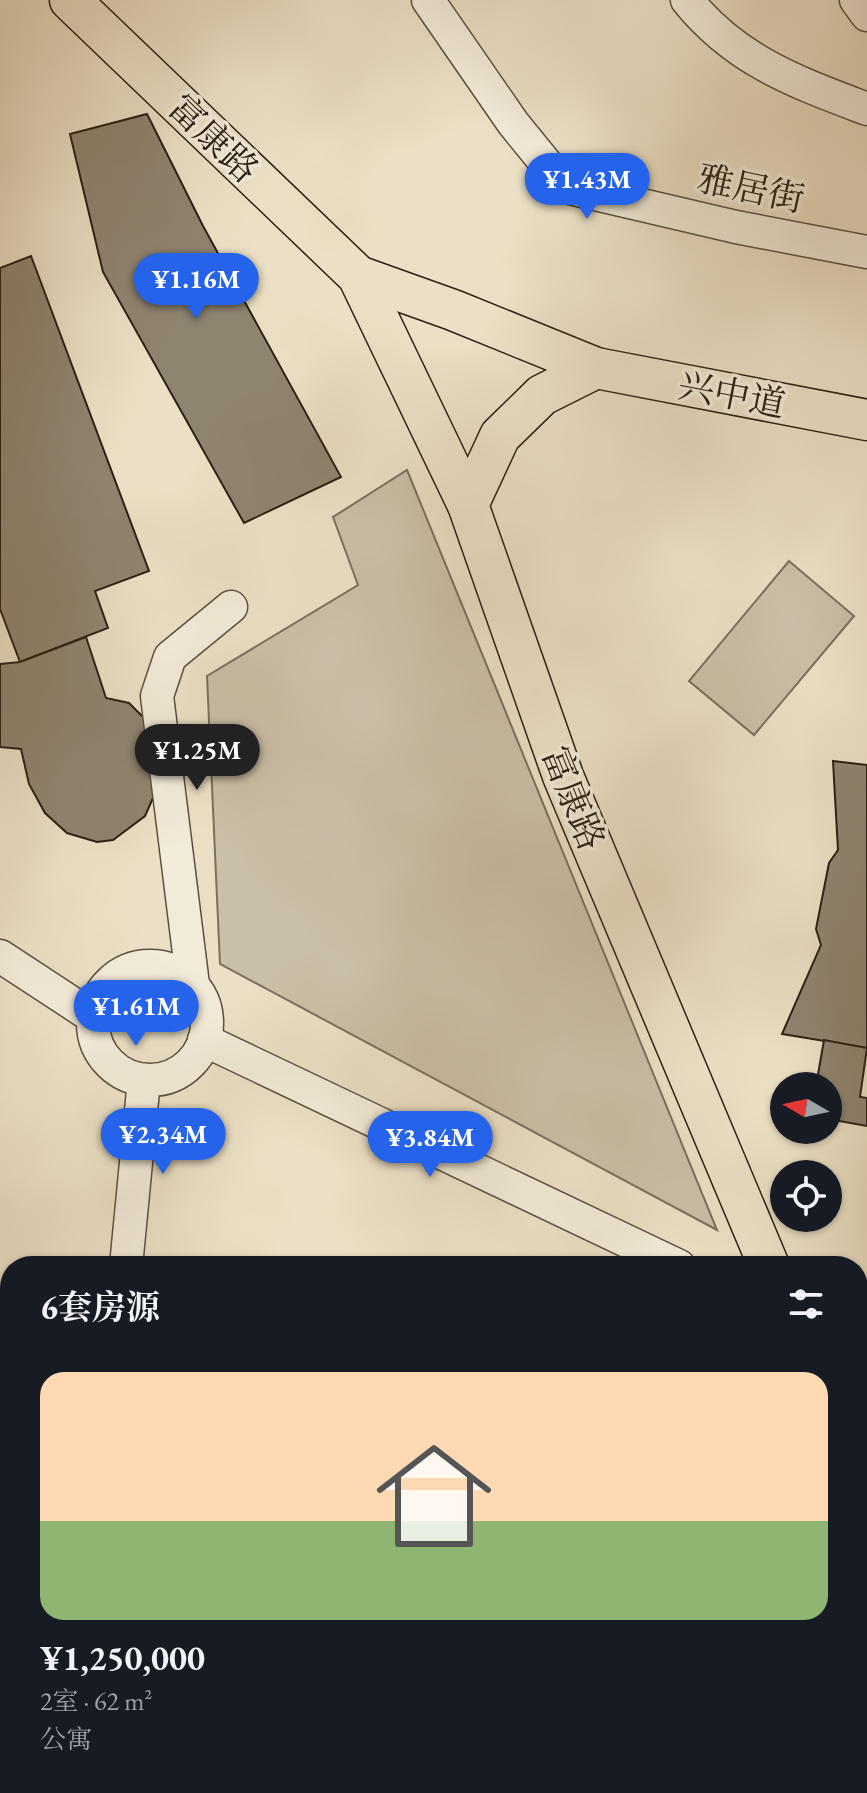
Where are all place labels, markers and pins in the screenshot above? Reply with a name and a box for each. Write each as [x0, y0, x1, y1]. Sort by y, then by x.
pin: ¥1.43M [522, 153, 652, 221]
pin: ¥1.16M [131, 253, 261, 321]
pin: ¥1.25M [132, 724, 262, 792]
pin: ¥1.61M [71, 980, 201, 1048]
pin: ¥2.34M [98, 1108, 228, 1176]
pin: ¥3.84M [365, 1111, 495, 1179]

